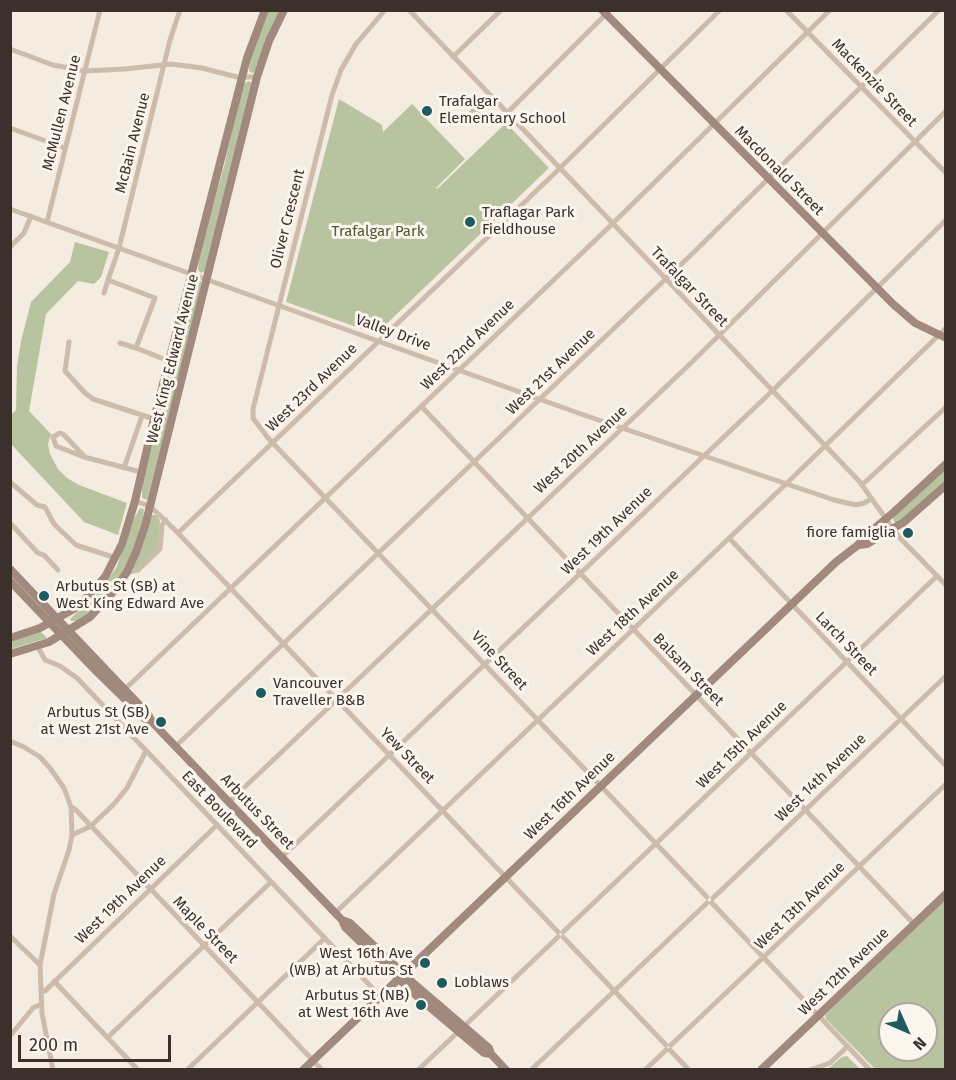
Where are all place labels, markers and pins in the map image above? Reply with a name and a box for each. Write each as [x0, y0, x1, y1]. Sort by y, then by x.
place label: Trafalgar Elementary School [439, 93, 566, 128]
marker: Trafalgar Elementary School [420, 104, 434, 118]
place label: Traflagar Park Fieldhouse [482, 204, 575, 239]
marker: Traflagar Park Fieldhouse [463, 215, 477, 229]
place label: fiore famiglia [807, 524, 896, 542]
marker: fiore famiglia [901, 526, 915, 540]
place label: Arbutus St (SB) at West King Edward Ave [56, 578, 204, 613]
marker: Arbutus St (SB) at West King Edward Ave [37, 589, 51, 603]
place label: Vancouver Traveller B&B [273, 675, 365, 710]
marker: Vancouver Traveller B&B [254, 686, 268, 700]
place label: Arbutus St (SB) at West 21st Ave [41, 704, 149, 739]
marker: Arbutus St (SB) at West 21st Ave [154, 715, 168, 729]
place label: West 16th Ave (WB) at Arbutus St [290, 945, 413, 980]
marker: West 16th Ave (WB) at Arbutus St [418, 956, 432, 970]
place label: Loblaws [454, 974, 509, 992]
marker: Loblaws [435, 976, 449, 990]
place label: Arbutus St (NB) at West 16th Ave [298, 987, 409, 1022]
marker: Arbutus St (NB) at West 16th Ave [414, 998, 428, 1012]

